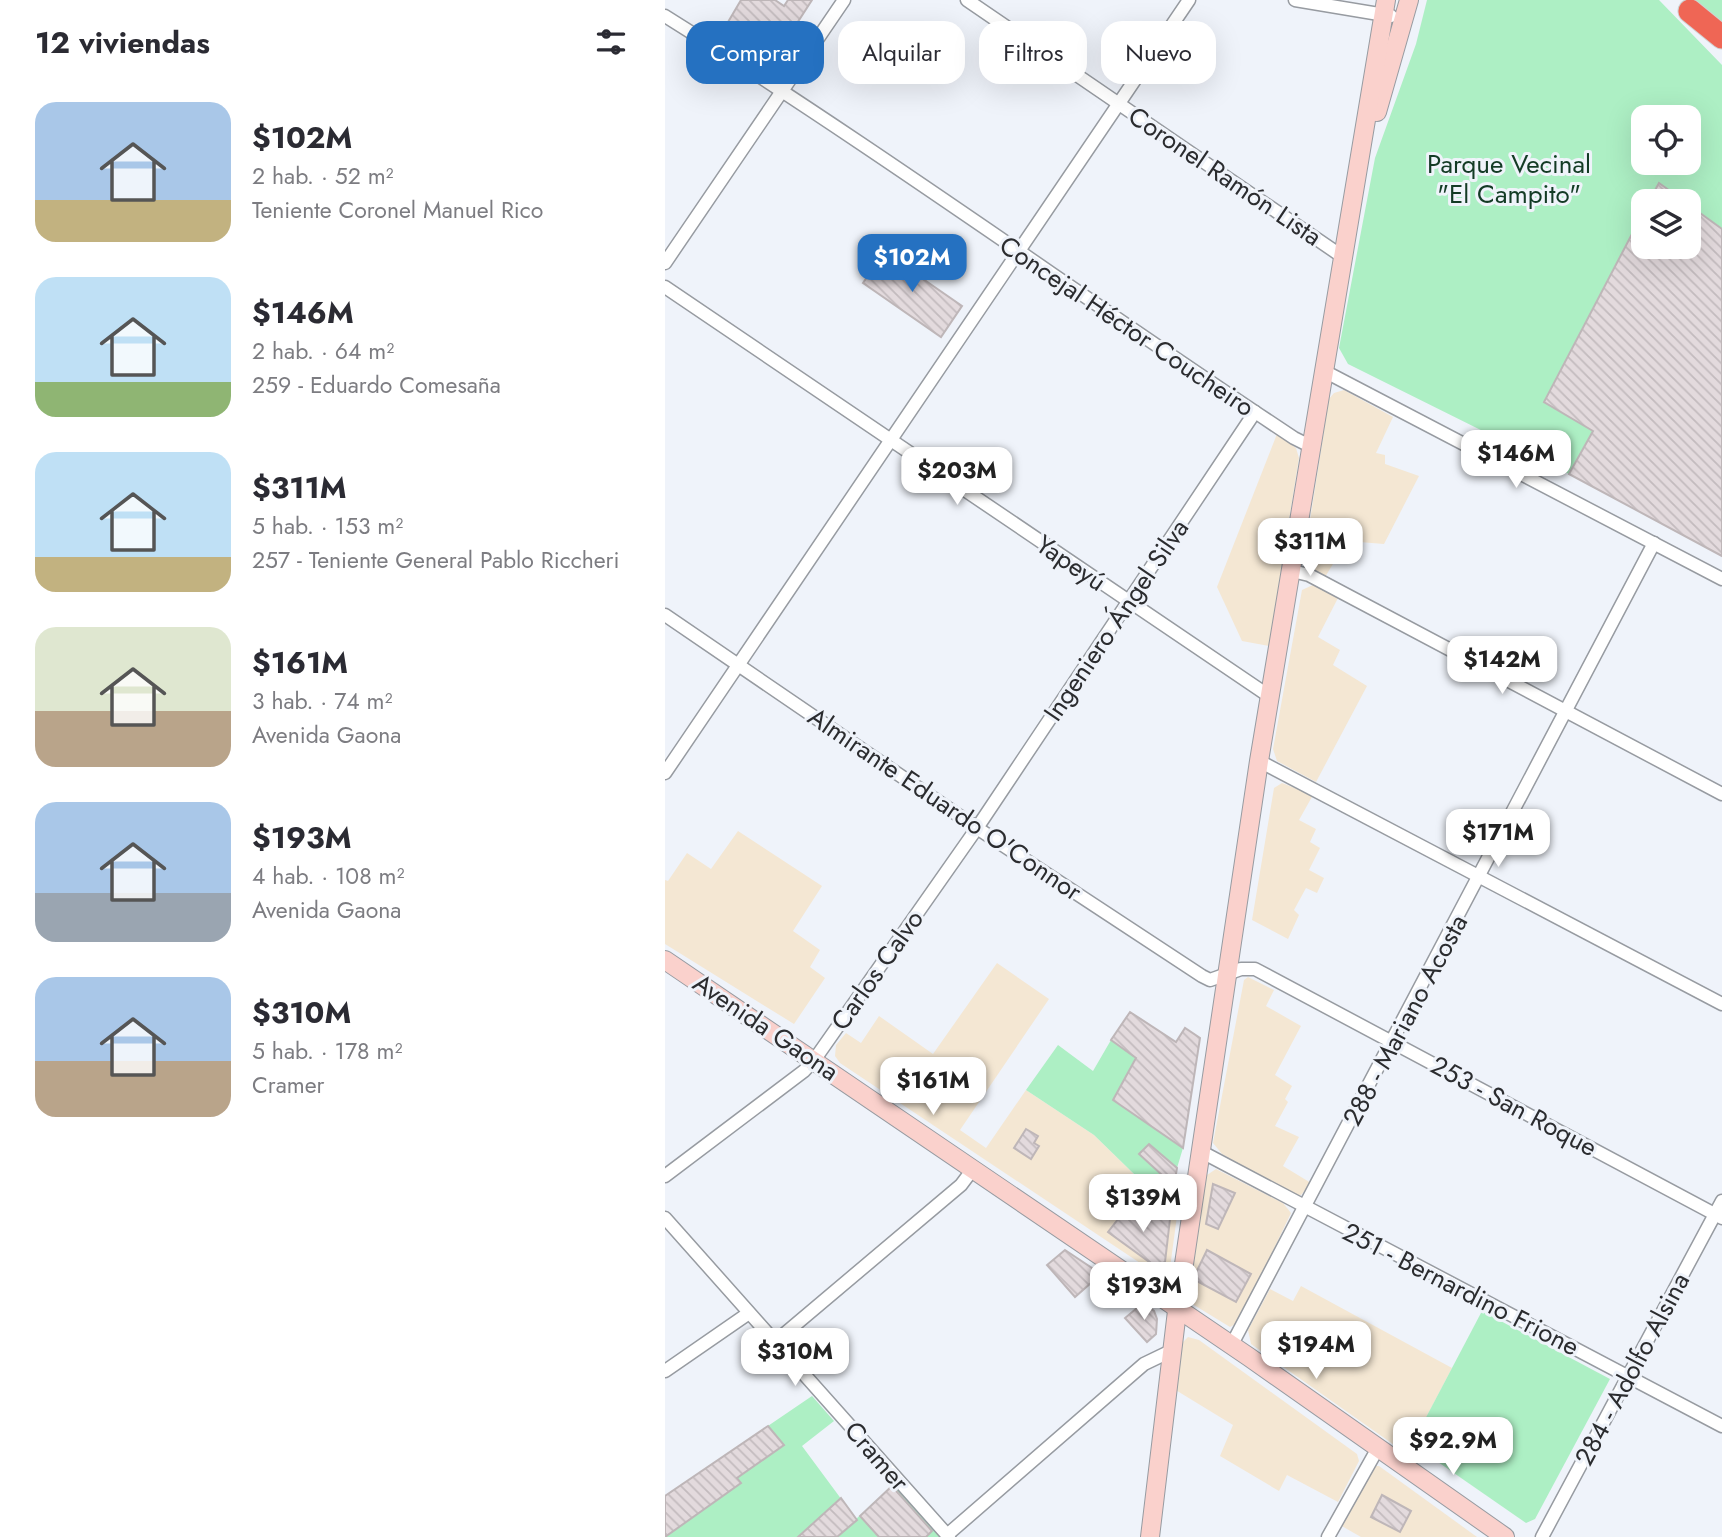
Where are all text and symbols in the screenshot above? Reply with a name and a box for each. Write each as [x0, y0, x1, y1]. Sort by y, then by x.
text: 12 viviendas [35, 21, 210, 64]
chip: Comprar [686, 21, 824, 84]
chip: Alquilar [838, 21, 965, 84]
chip: Filtros [979, 21, 1087, 84]
chip: Nuevo [1101, 21, 1216, 84]
icon: filters [592, 23, 630, 61]
street label: Coronel Ramón Lista [1121, 97, 1329, 255]
map controls [1631, 105, 1701, 259]
button: locate [1631, 105, 1701, 175]
text: $102M [252, 116, 352, 159]
icon: home [91, 130, 175, 214]
park label: Parque Vecinal "El Campito" [1427, 145, 1591, 213]
text: 2 hab. · 52 m² [252, 159, 394, 193]
button: layers [1631, 189, 1701, 259]
text: Teniente Coronel Manuel Rico [252, 193, 543, 227]
street label: Concejal Héctor Coucheiro [992, 226, 1262, 426]
pin: $102M [863, 234, 961, 294]
text: $102M [874, 240, 950, 274]
text: $146M [252, 291, 354, 334]
icon: home [91, 305, 175, 389]
text: 2 hab. · 64 m² [252, 334, 394, 368]
text: 259 - Eduardo Comesaña [252, 368, 501, 402]
pin: $146M [1467, 430, 1565, 490]
text: $146M [1477, 436, 1555, 470]
pin: $203M [908, 448, 1006, 507]
text: $203M [917, 453, 997, 487]
text: $311M [252, 466, 347, 509]
icon: home [91, 480, 175, 564]
text: 5 hab. · 153 m² [252, 509, 403, 543]
street label: Ingeniero Ángel Silva [1034, 511, 1198, 729]
pin: $311M [1261, 518, 1359, 578]
text: $311M [1274, 524, 1346, 558]
street label: Yapeyú [1028, 526, 1114, 600]
text: 257 - Teniente General Pablo Riccheri [252, 543, 619, 577]
pin: $142M [1453, 636, 1551, 696]
text: $161M [252, 641, 348, 684]
text: $142M [1463, 642, 1541, 676]
icon: home [91, 655, 175, 739]
text: 3 hab. · 74 m² [252, 684, 392, 718]
street label: Almirante Eduardo O'Connor [800, 698, 1090, 910]
text: Avenida Gaona [252, 718, 401, 752]
pin: $171M [1449, 810, 1547, 869]
text: $171M [1462, 815, 1534, 849]
text: $193M [252, 816, 351, 859]
icon: home [91, 830, 175, 914]
text: 4 hab. · 108 m² [252, 859, 405, 893]
text: Avenida Gaona [252, 893, 401, 927]
street label: Carlos Calvo [822, 902, 932, 1038]
street label: 288 - Mariano Acosta [1333, 907, 1477, 1133]
street label: Avenida Gaona [685, 964, 847, 1090]
text: $310M [252, 991, 351, 1034]
icon: home [91, 1005, 175, 1089]
text: 5 hab. · 178 m² [252, 1034, 402, 1068]
street label: 253 - San Roque [1424, 1046, 1604, 1166]
pin: $161M [884, 1058, 982, 1117]
text: $161M [896, 1063, 970, 1097]
text: Cramer [252, 1068, 324, 1102]
pin: $139M [1094, 1174, 1192, 1234]
text: $139M [1105, 1180, 1181, 1214]
street label: 251 - Bernardino Frione [1336, 1213, 1586, 1365]
pin: $193M [1095, 1262, 1193, 1322]
street label: 284 - Adolfo Alsina [1565, 1266, 1699, 1472]
text: $193M [1106, 1268, 1182, 1302]
pin: $194M [1267, 1322, 1365, 1381]
text: $194M [1277, 1327, 1355, 1361]
pin: $310M [746, 1328, 844, 1388]
text: $310M [757, 1334, 833, 1368]
street label: Cramer [836, 1413, 918, 1499]
pin: $92.9M [1396, 1418, 1510, 1477]
text: $92.9M [1409, 1423, 1497, 1457]

